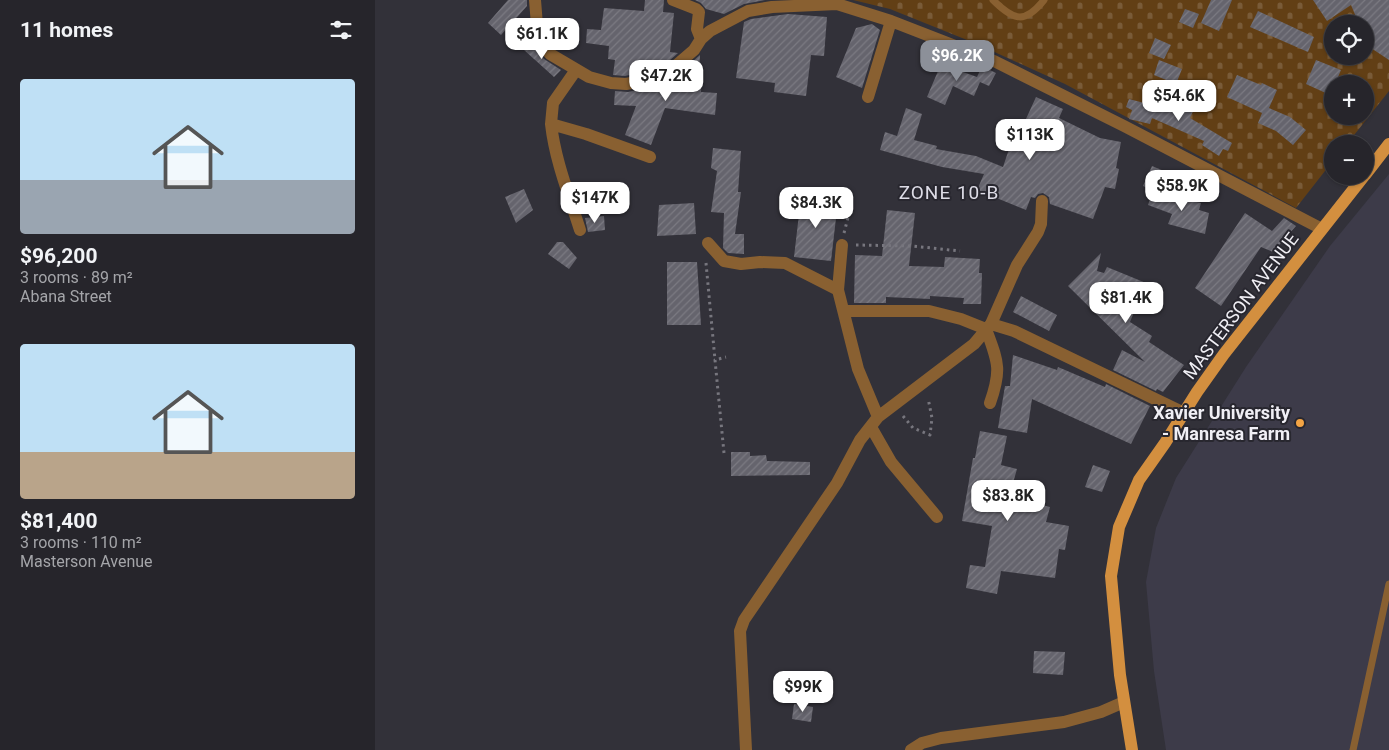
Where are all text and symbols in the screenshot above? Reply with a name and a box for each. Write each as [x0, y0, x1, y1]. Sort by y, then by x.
map controls [1324, 15, 1374, 185]
button: locate [1324, 15, 1374, 65]
icon: filters [327, 16, 355, 44]
text: 11 homes [20, 18, 113, 42]
pin: $61.1K [501, 18, 583, 60]
text: $61.1K [516, 24, 568, 43]
pin: $96.2K [916, 39, 998, 82]
text: $96.2K [931, 46, 983, 65]
pin: $47.2K [625, 59, 707, 102]
text: $47.2K [640, 66, 692, 85]
button: + [1324, 75, 1374, 125]
pin: $54.6K [1138, 80, 1220, 122]
text: $54.6K [1153, 86, 1205, 105]
icon: home [143, 112, 233, 202]
pin: $113K [995, 119, 1065, 161]
text: $113K [1007, 125, 1053, 144]
button: − [1324, 135, 1374, 185]
pin: $58.9K [1141, 170, 1223, 212]
text: $58.9K [1156, 176, 1208, 195]
district label: ZONE 10-B [899, 181, 999, 204]
pin: $147K [560, 182, 630, 224]
pin: $84.3K [775, 186, 857, 229]
text: $147K [572, 188, 618, 207]
text: $84.3K [790, 193, 842, 212]
street label: MASTERSON AVENUE [1179, 228, 1303, 383]
text: $96,200 [20, 244, 97, 268]
text: 3 rooms · 89 m² [20, 268, 133, 287]
pin: $81.4K [1085, 282, 1167, 324]
text: Abana Street [20, 287, 112, 306]
text: $81.4K [1100, 288, 1152, 307]
icon: home [143, 377, 233, 467]
place label: Xavier University - Manresa Farm [1153, 402, 1291, 444]
marker: Xavier University - Manresa Farm [1294, 417, 1306, 429]
pin: $83.8K [967, 480, 1049, 522]
text: $83.8K [982, 486, 1034, 505]
text: $81,400 [20, 509, 97, 533]
text: 3 rooms · 110 m² [20, 533, 142, 552]
text: Masterson Avenue [20, 552, 153, 571]
pin: $99K [773, 670, 833, 713]
text: $99K [784, 677, 822, 696]

